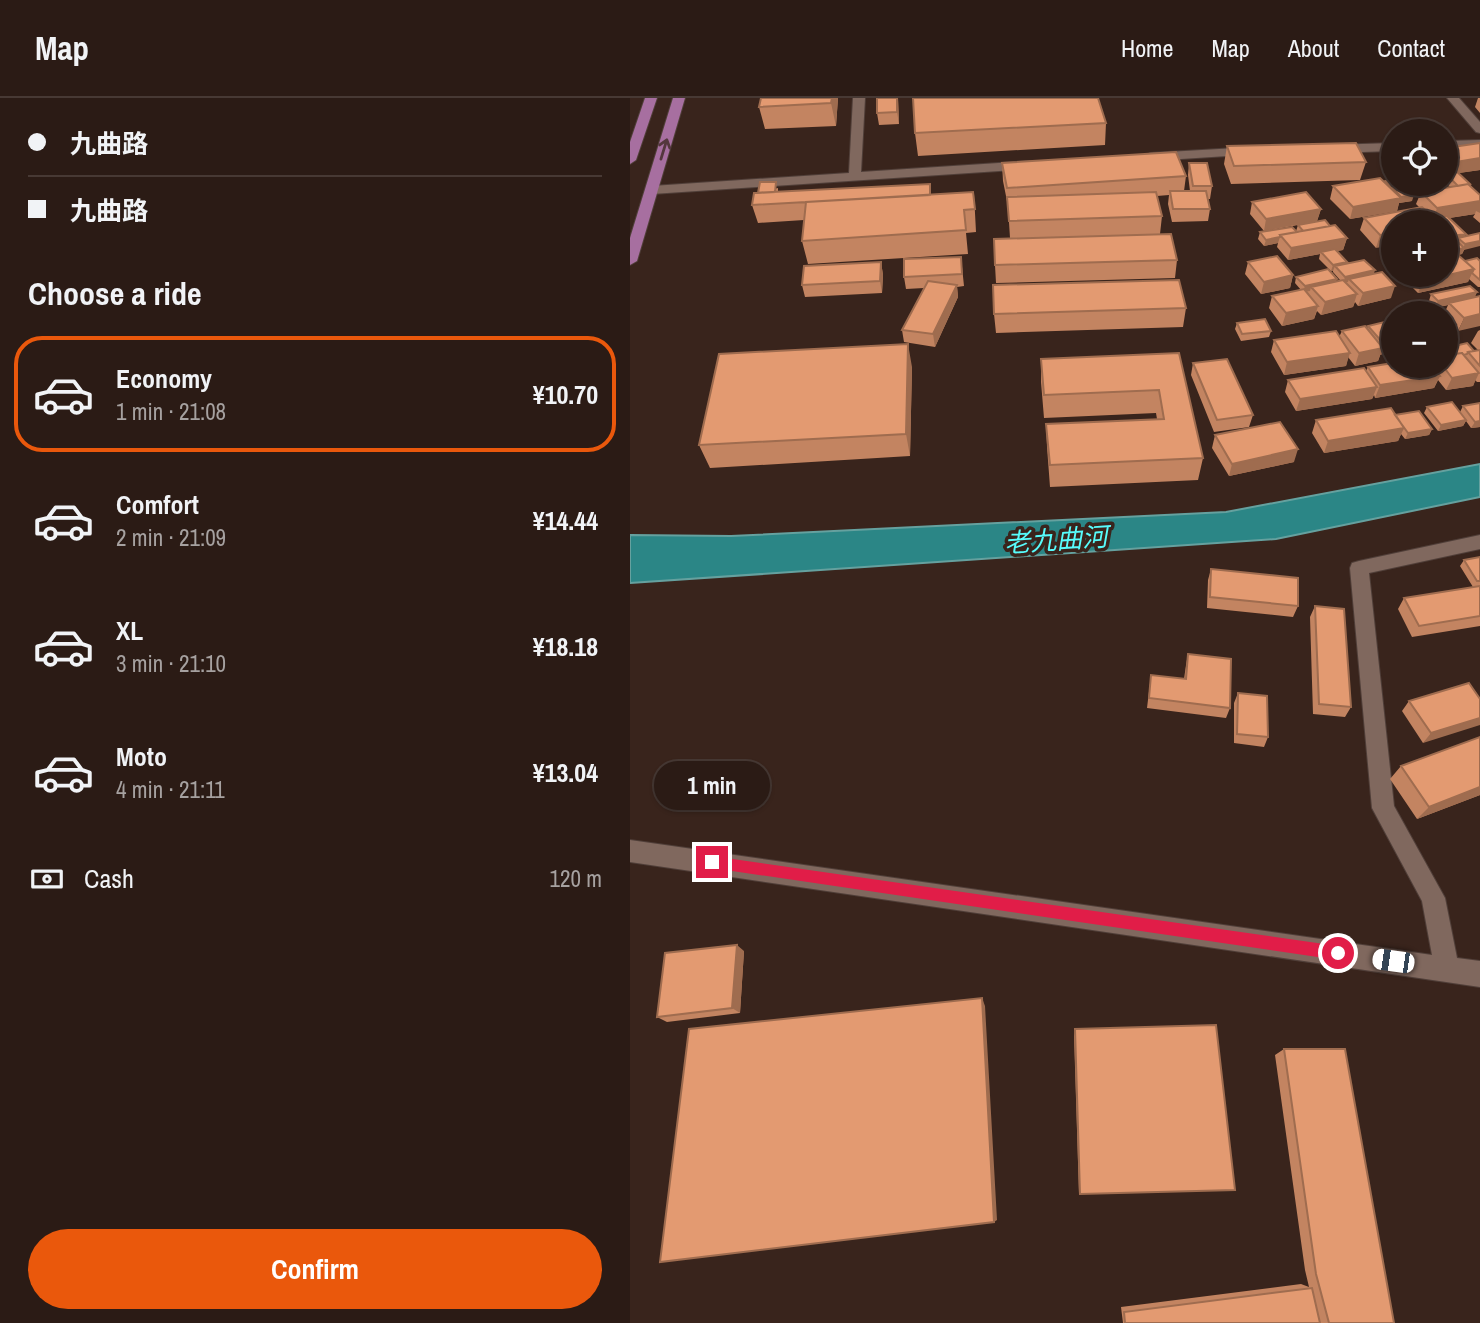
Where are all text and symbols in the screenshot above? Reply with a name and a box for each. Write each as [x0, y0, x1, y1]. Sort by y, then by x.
text: Map [35, 26, 89, 70]
text: Home [1121, 32, 1173, 64]
text: Map [1211, 32, 1250, 64]
text: About [1288, 32, 1339, 64]
text: Contact [1377, 32, 1445, 64]
map controls [1381, 119, 1458, 378]
button: locate [1381, 119, 1458, 196]
text: 九曲路 [70, 126, 148, 161]
one-way arrow [658, 138, 671, 160]
text: 九曲路 [70, 193, 148, 228]
button: + [1381, 210, 1458, 287]
text: Choose a ride [28, 272, 202, 315]
button: − [1381, 301, 1458, 378]
text: Economy [116, 361, 212, 396]
icon: car [32, 363, 95, 426]
text: ¥10.70 [533, 377, 598, 412]
text: 1 min · 21:08 [116, 396, 226, 427]
text: Comfort [116, 487, 199, 522]
icon: car [32, 489, 95, 552]
text: ¥14.44 [533, 503, 598, 538]
water label: 老九曲河 [1003, 518, 1114, 561]
text: 2 min · 21:09 [116, 522, 226, 553]
text: XL [116, 613, 143, 648]
icon: car [32, 615, 95, 678]
text: ¥18.18 [533, 629, 598, 664]
text: 3 min · 21:10 [116, 648, 226, 679]
text: Moto [116, 739, 167, 774]
icon: car [32, 741, 95, 804]
text: ¥13.04 [533, 755, 598, 790]
callout: 1 min [654, 760, 770, 810]
text: 1 min [687, 770, 737, 801]
text: 4 min · 21:11 [116, 774, 225, 805]
route end [696, 846, 728, 878]
icon: cash [28, 860, 66, 898]
text: Cash [84, 861, 134, 896]
text: 120 m [550, 863, 602, 894]
route start [1322, 937, 1354, 969]
car [1371, 948, 1416, 974]
button: Confirm [28, 1229, 602, 1309]

